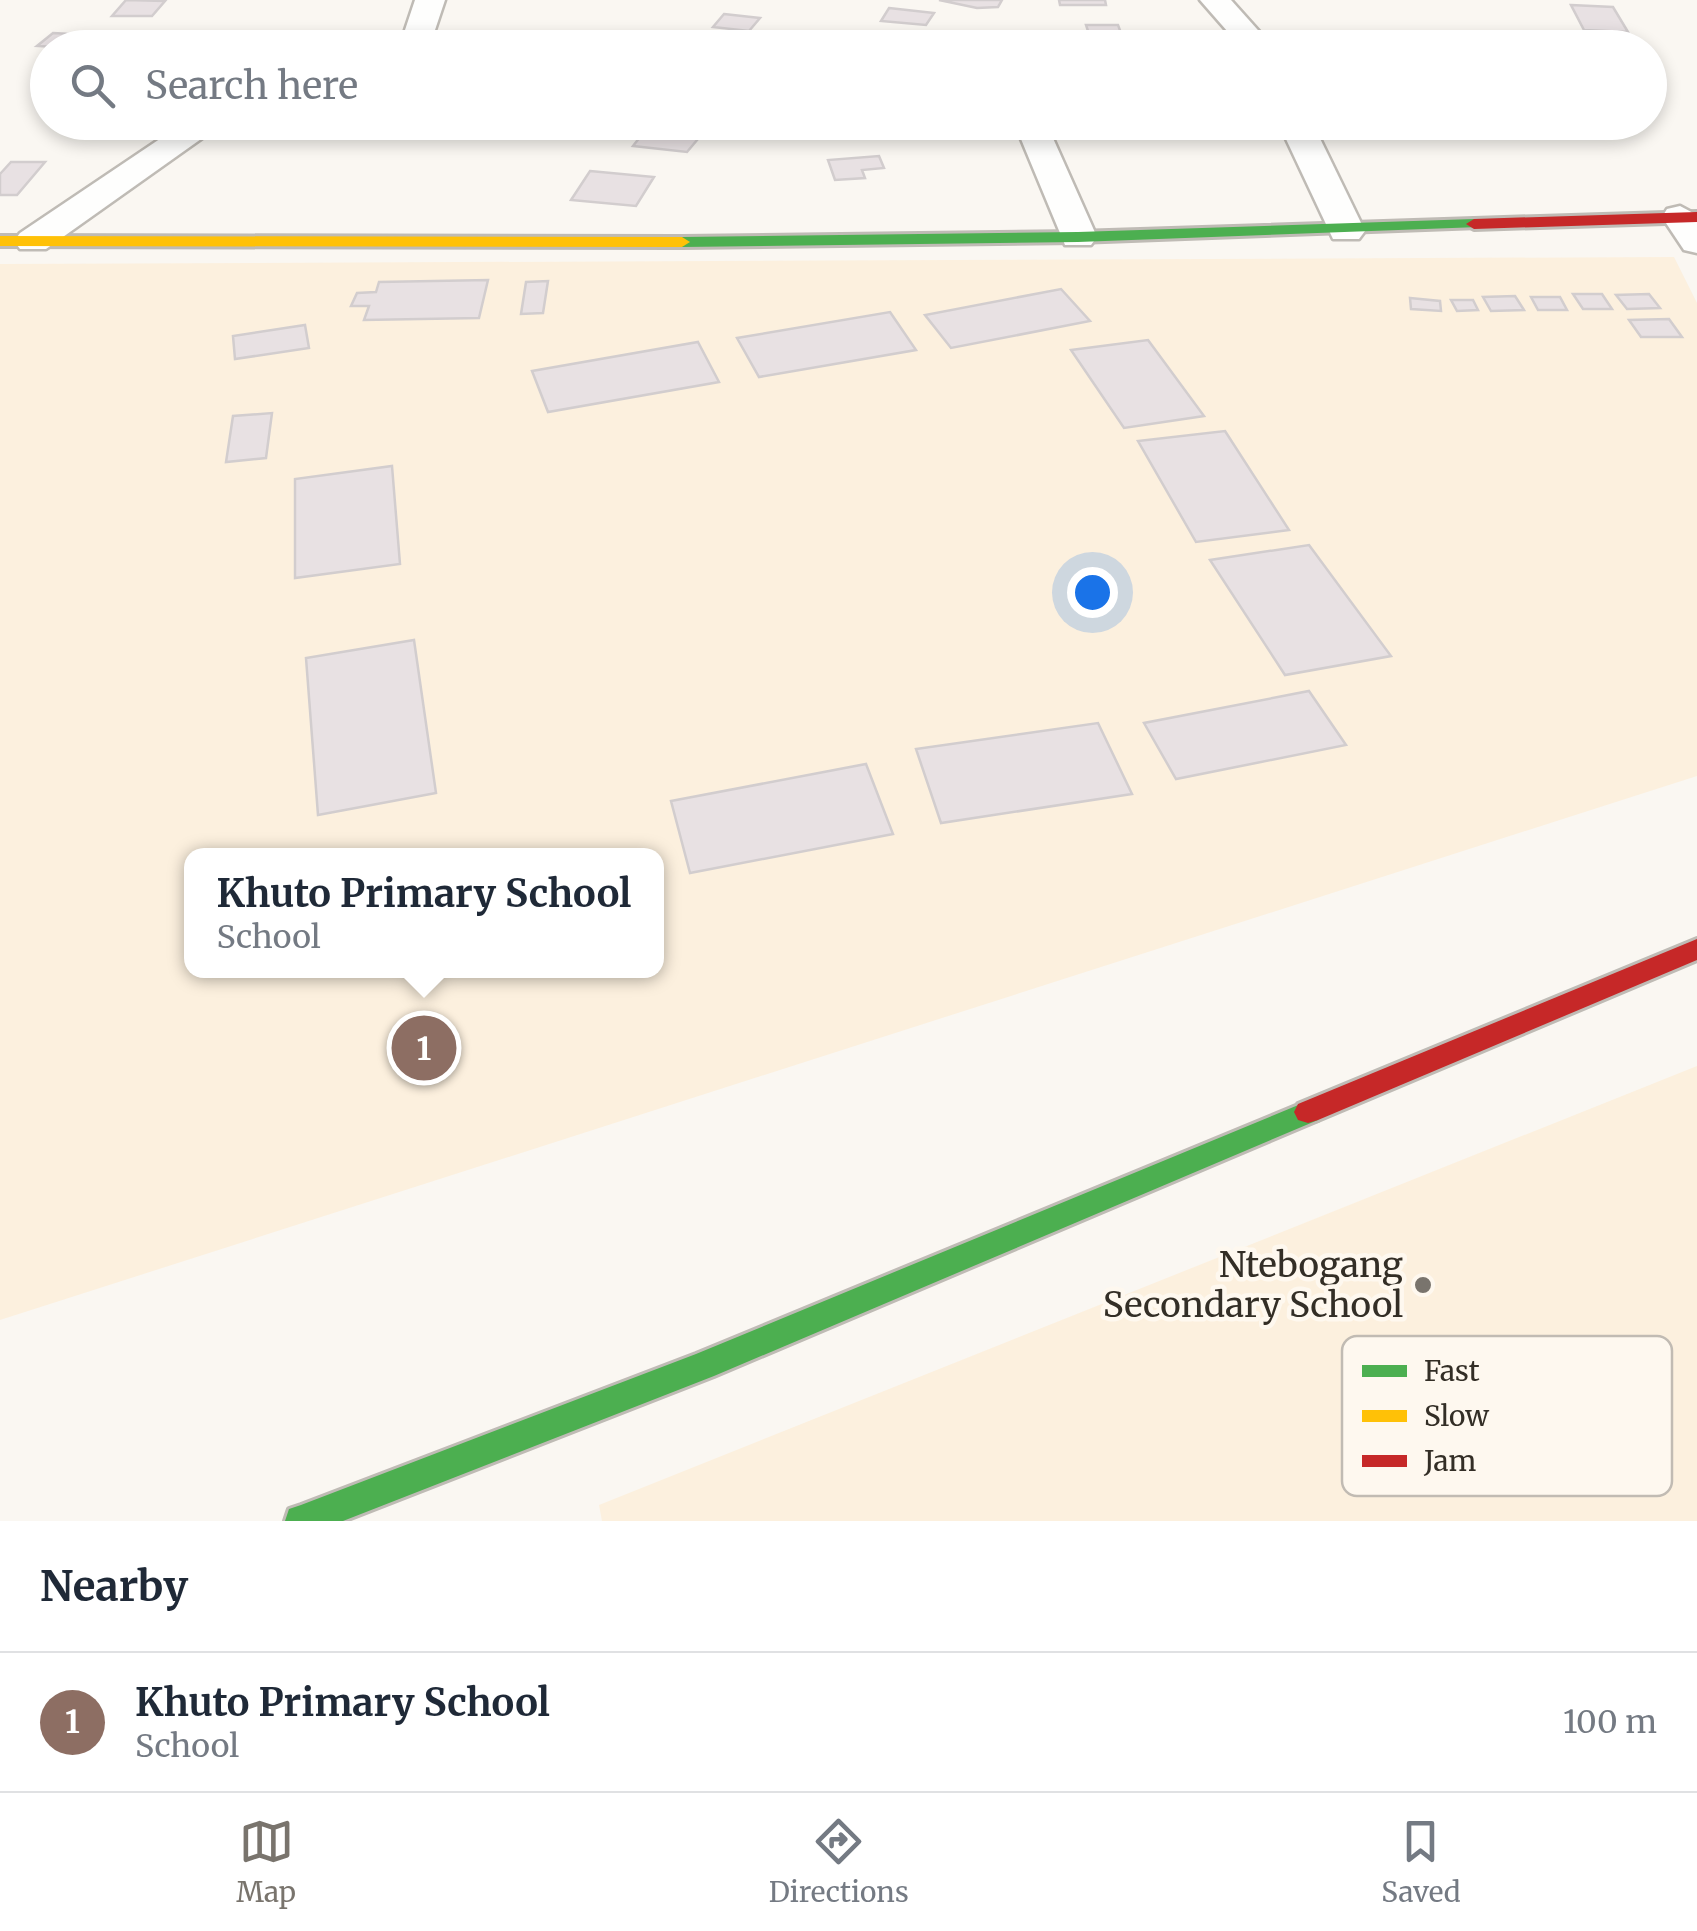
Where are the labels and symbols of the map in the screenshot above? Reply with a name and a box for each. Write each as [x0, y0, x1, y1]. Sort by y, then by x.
your location [1067, 567, 1118, 618]
pin: 1 [392, 1010, 456, 1086]
place label: Ntebogang Secondary School [1103, 1243, 1403, 1327]
marker: Ntebogang Secondary School [1412, 1274, 1434, 1296]
legend [1342, 1336, 1672, 1496]
text: Fast [1424, 1353, 1480, 1389]
text: Slow [1424, 1398, 1489, 1434]
text: Jam [1423, 1443, 1477, 1479]

